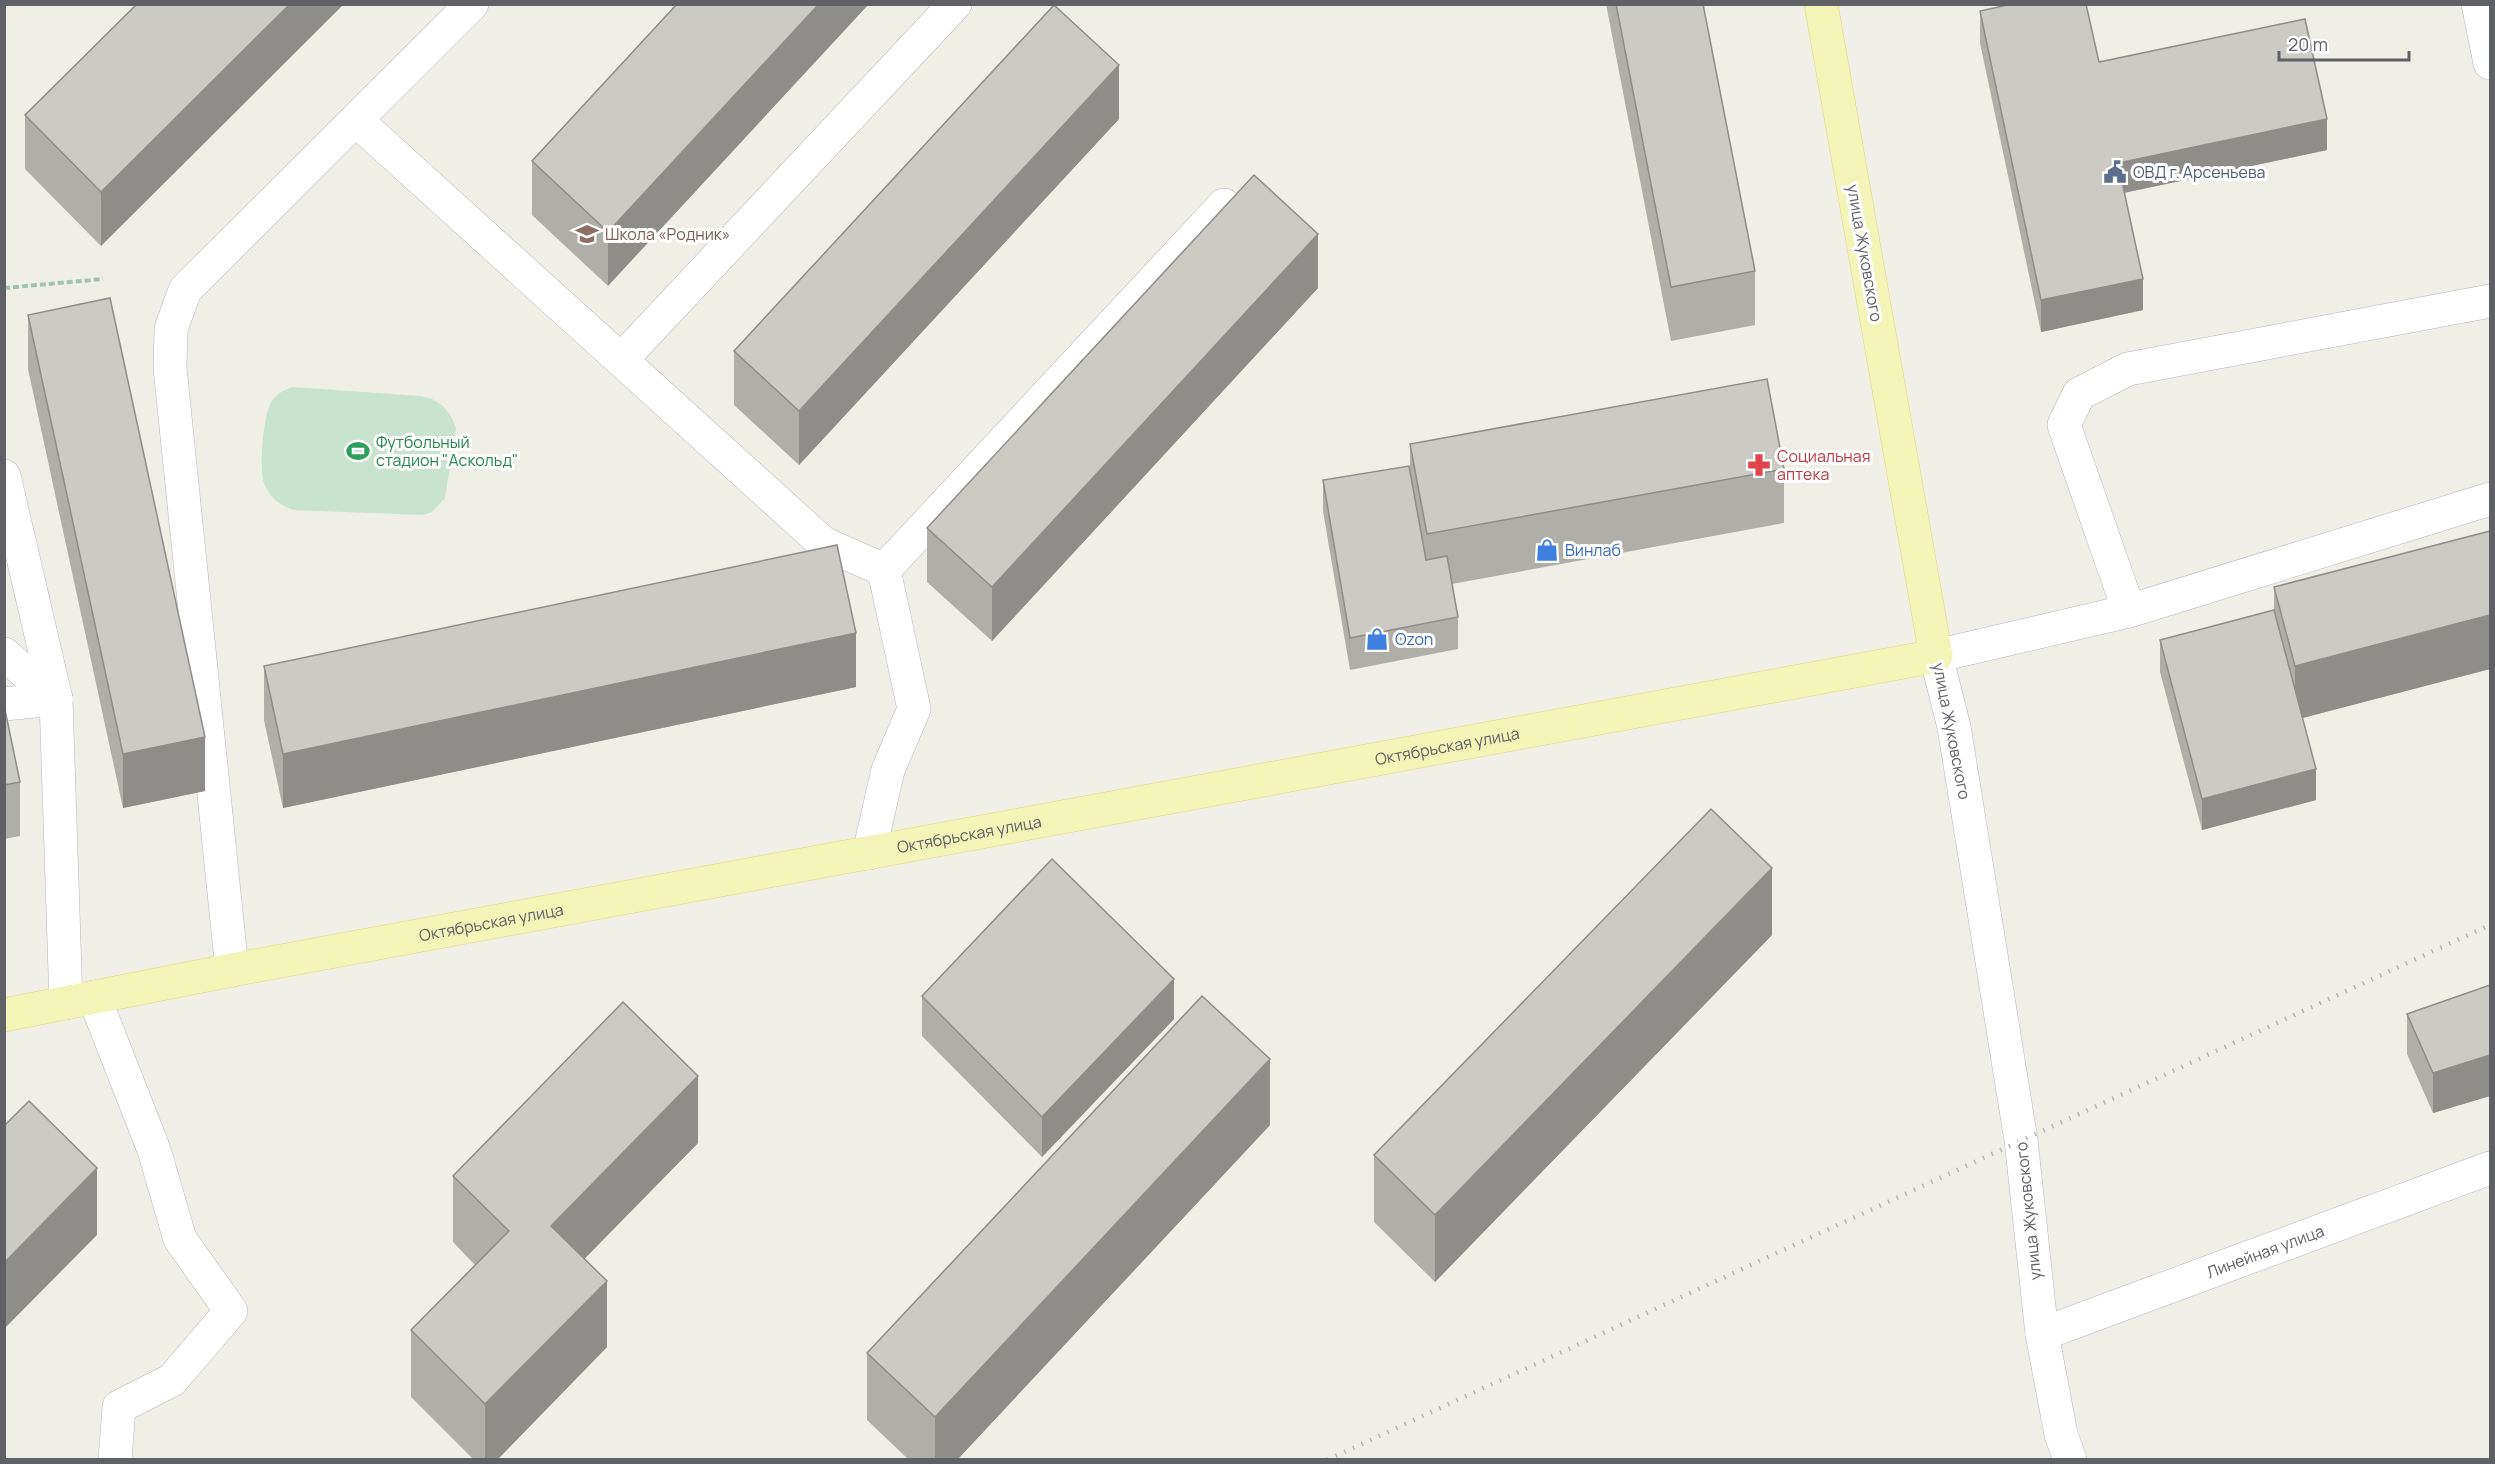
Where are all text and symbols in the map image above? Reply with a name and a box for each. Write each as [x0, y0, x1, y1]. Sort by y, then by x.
scale bar [2279, 24, 2410, 62]
text: 20 m [2288, 32, 2328, 56]
public building icon: ОВД г. Арсеньева [2102, 159, 2128, 185]
place label: ОВД г. Арсеньева [2133, 161, 2265, 183]
street label: улица Жуковского [1842, 183, 1888, 323]
school or university icon: Школа «Родник» [574, 221, 600, 247]
place label: Школа «Родник» [605, 223, 730, 245]
place label: Футбольный стадион "Аскольд" [376, 431, 518, 471]
sports icon: Футбольный стадион "Аскольд" [345, 438, 371, 464]
place label: Социальная аптека [1777, 445, 1871, 485]
pharmacy icon: Социальная аптека [1746, 452, 1772, 478]
shop icon: Винлаб [1534, 537, 1560, 563]
place label: Винлаб [1565, 539, 1621, 561]
shop icon: Ozon [1364, 626, 1390, 652]
place label: Ozon [1395, 628, 1433, 650]
street label: улица Жуковского [1928, 661, 1976, 801]
street label: Октябрьская улица [1373, 722, 1521, 770]
street label: Октябрьская улица [895, 810, 1043, 858]
street label: Октябрьская улица [417, 898, 565, 946]
street label: улица Жуковского [2010, 1141, 2046, 1281]
street label: Линейная улица [2203, 1219, 2327, 1283]

